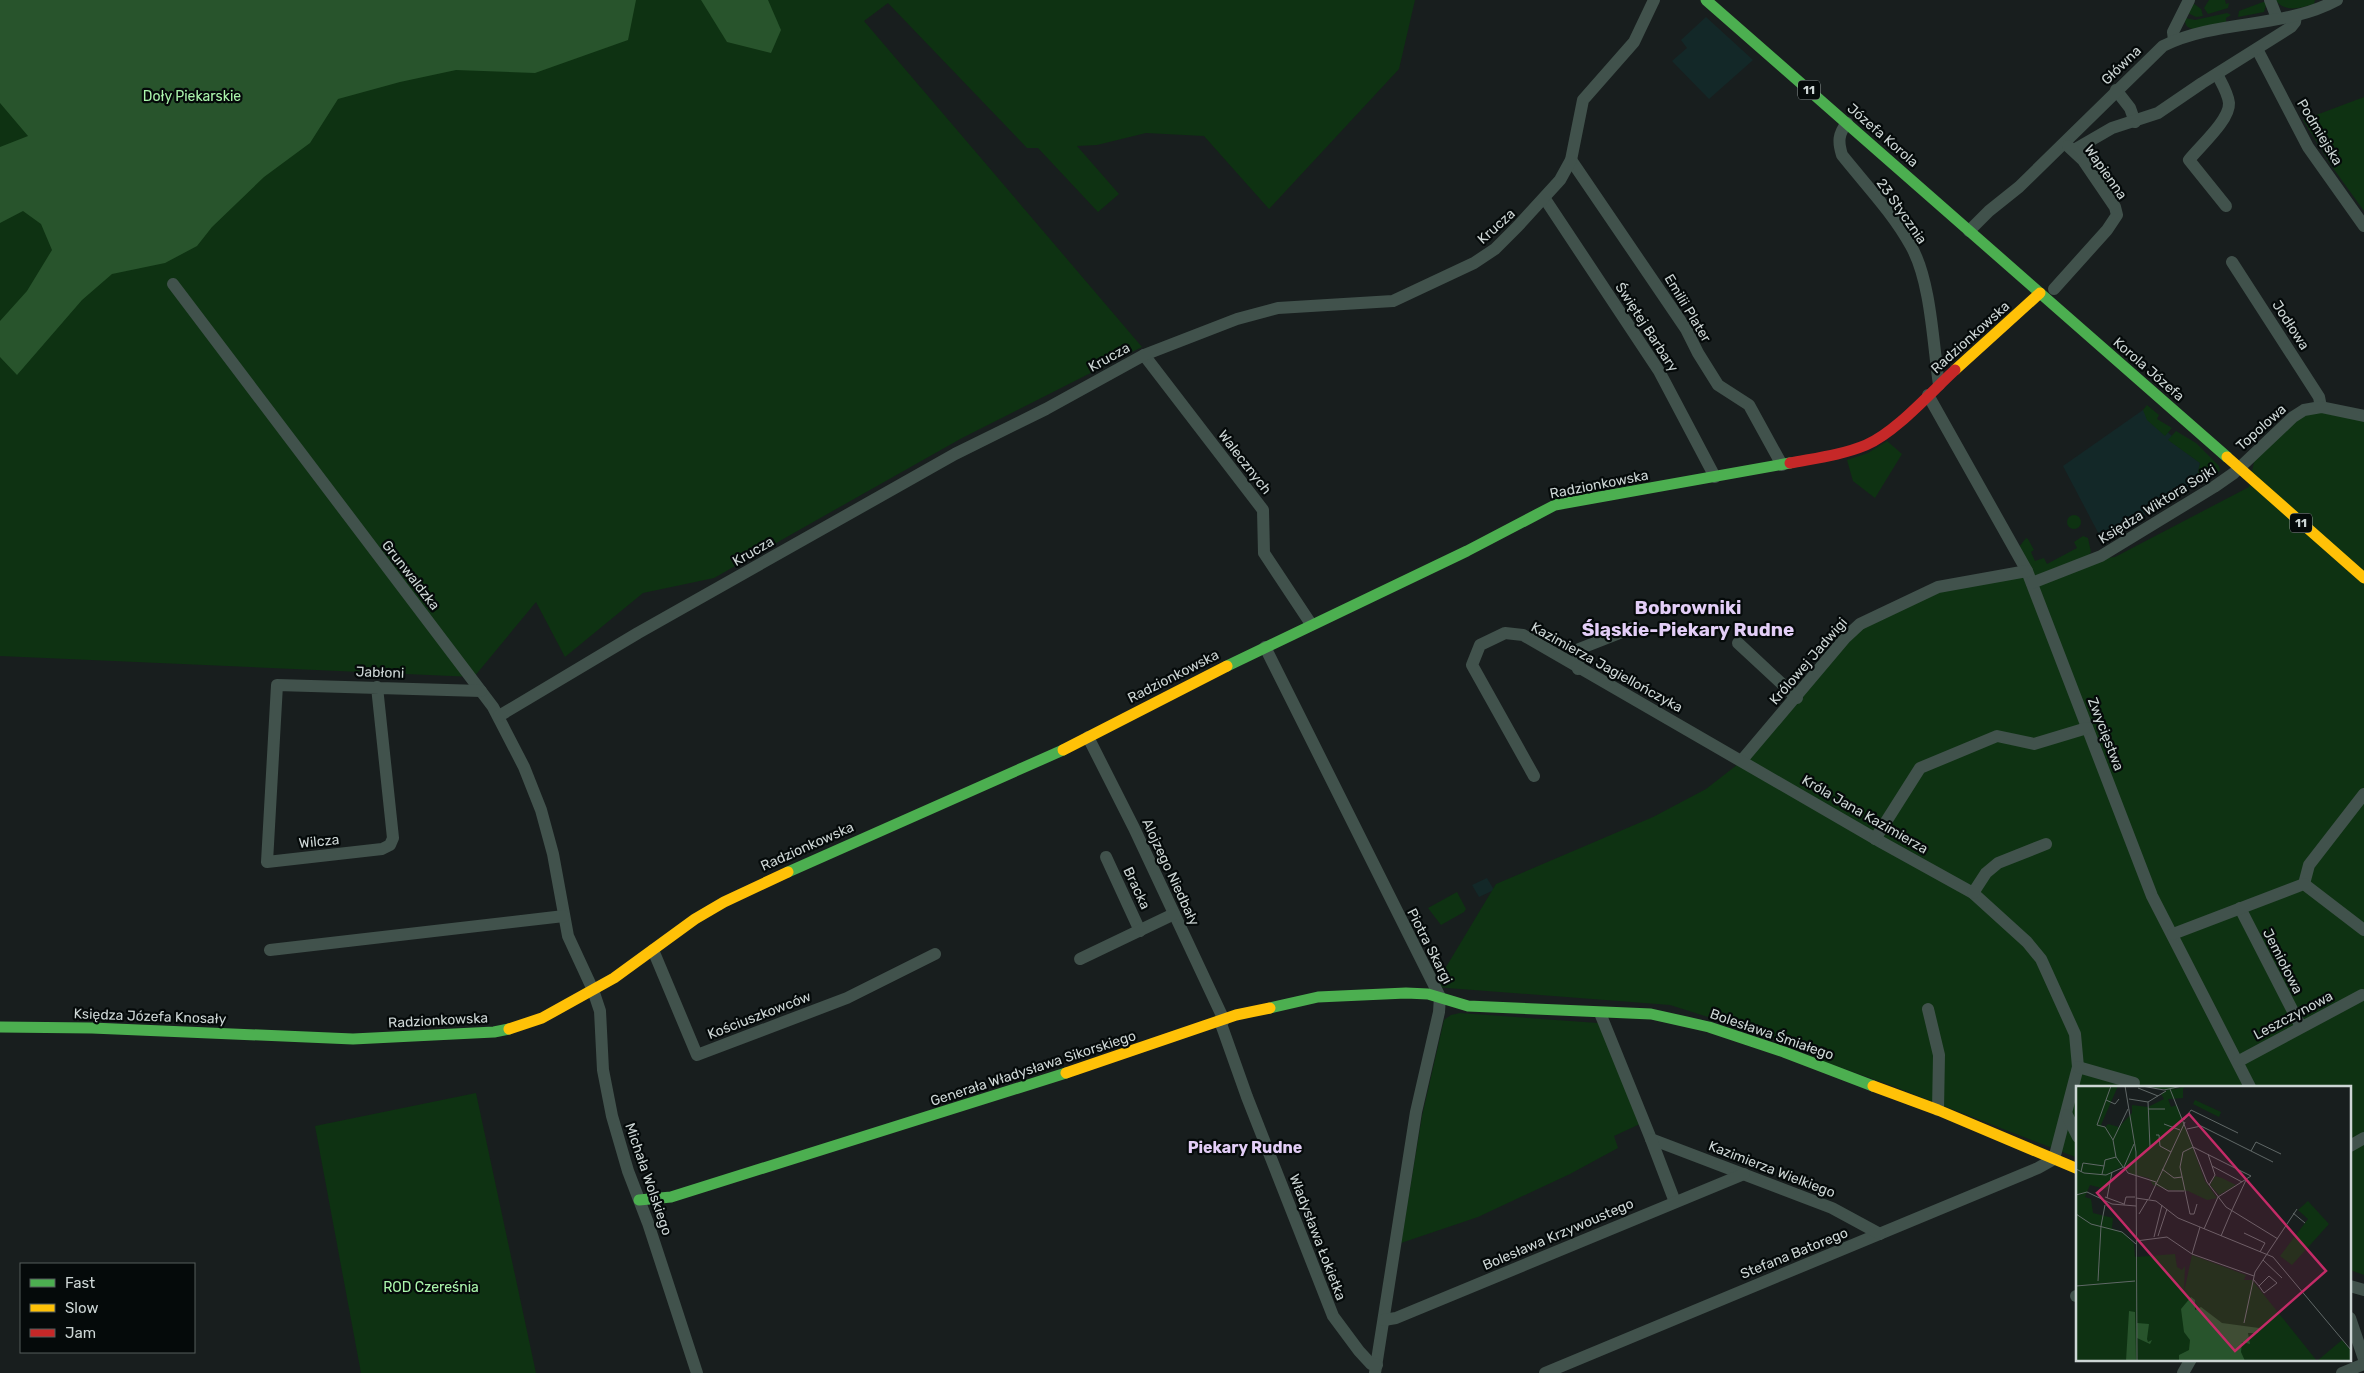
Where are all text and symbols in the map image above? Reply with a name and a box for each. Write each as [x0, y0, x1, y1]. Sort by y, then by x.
street label: Główna [2098, 42, 2145, 88]
road number: 11 [1798, 80, 1820, 100]
park label: Doły Piekarskie [143, 88, 241, 105]
street label: Podmiejska [2293, 96, 2346, 169]
street label: Józefa Korola [1844, 100, 1922, 171]
street label: Wapienna [2081, 142, 2131, 203]
street label: 23 Stycznia [1873, 175, 1930, 247]
street label: Krucza [1474, 205, 1519, 248]
street label: Emilii Plater [1661, 271, 1715, 346]
street label: Świętej Barbary [1611, 279, 1683, 375]
street label: Jodłowa [2268, 297, 2313, 353]
street label: Radzionkowska [1927, 298, 2013, 377]
street label: Korola Józefa [2110, 334, 2188, 405]
street label: Krucza [1086, 339, 1133, 376]
street label: Topolowa [2233, 401, 2290, 454]
street label: Walecznych [1214, 427, 1275, 498]
street label: Księdza Wiktora Sojki [2095, 461, 2219, 548]
street label: Radzionkowska [1548, 467, 1650, 502]
road number: 11 [2290, 514, 2312, 532]
street label: Krucza [730, 533, 777, 570]
street label: Grunwaldzka [378, 537, 443, 614]
district label: Bobrowniki Śląskie-Piekary Rudne [1582, 596, 1794, 641]
street label: Królowej Jadwigi [1766, 614, 1851, 708]
street label: Kazimierza Jagiellończyka [1528, 619, 1686, 716]
street label: Radzionkowska [1125, 646, 1222, 707]
street label: Jabłoni [355, 663, 405, 682]
street label: Zwycięstwa [2084, 695, 2127, 773]
street label: Króla Jana Kazimierza [1799, 771, 1931, 857]
street label: Alojzego Niedbały [1138, 816, 1203, 929]
street label: Radzionkowska [758, 818, 856, 875]
street label: Wilcza [298, 831, 340, 852]
street label: Bracka [1119, 864, 1154, 912]
street label: Piotra Skargi [1403, 906, 1456, 987]
street label: Jemiołowa [2259, 926, 2306, 997]
street label: Leszczynowa [2251, 987, 2336, 1043]
street label: Kościuszkowców [705, 988, 813, 1043]
street label: Bolesława Śmiałego [1708, 1004, 1836, 1064]
street label: Księdza Józefa Knosały [73, 1005, 227, 1028]
street label: Radzionkowska [388, 1009, 488, 1032]
street label: Generała Władysława Sikorskiego [928, 1027, 1138, 1110]
inset map [2076, 1086, 2352, 1360]
street label: Michała Wolskiego [621, 1121, 676, 1238]
street label: Kazimierza Wielkiego [1706, 1137, 1838, 1201]
district label: Piekary Rudne [1188, 1138, 1302, 1157]
street label: Władysława Łokietka [1286, 1172, 1349, 1303]
street label: Bolesława Krzywoustego [1480, 1195, 1636, 1274]
street label: Stefana Batorego [1738, 1224, 1850, 1283]
legend [20, 1263, 195, 1353]
text: Fast [65, 1274, 95, 1292]
park label: ROD Czereśnia [383, 1279, 479, 1296]
text: Slow [65, 1299, 98, 1317]
text: Jam [65, 1324, 96, 1342]

